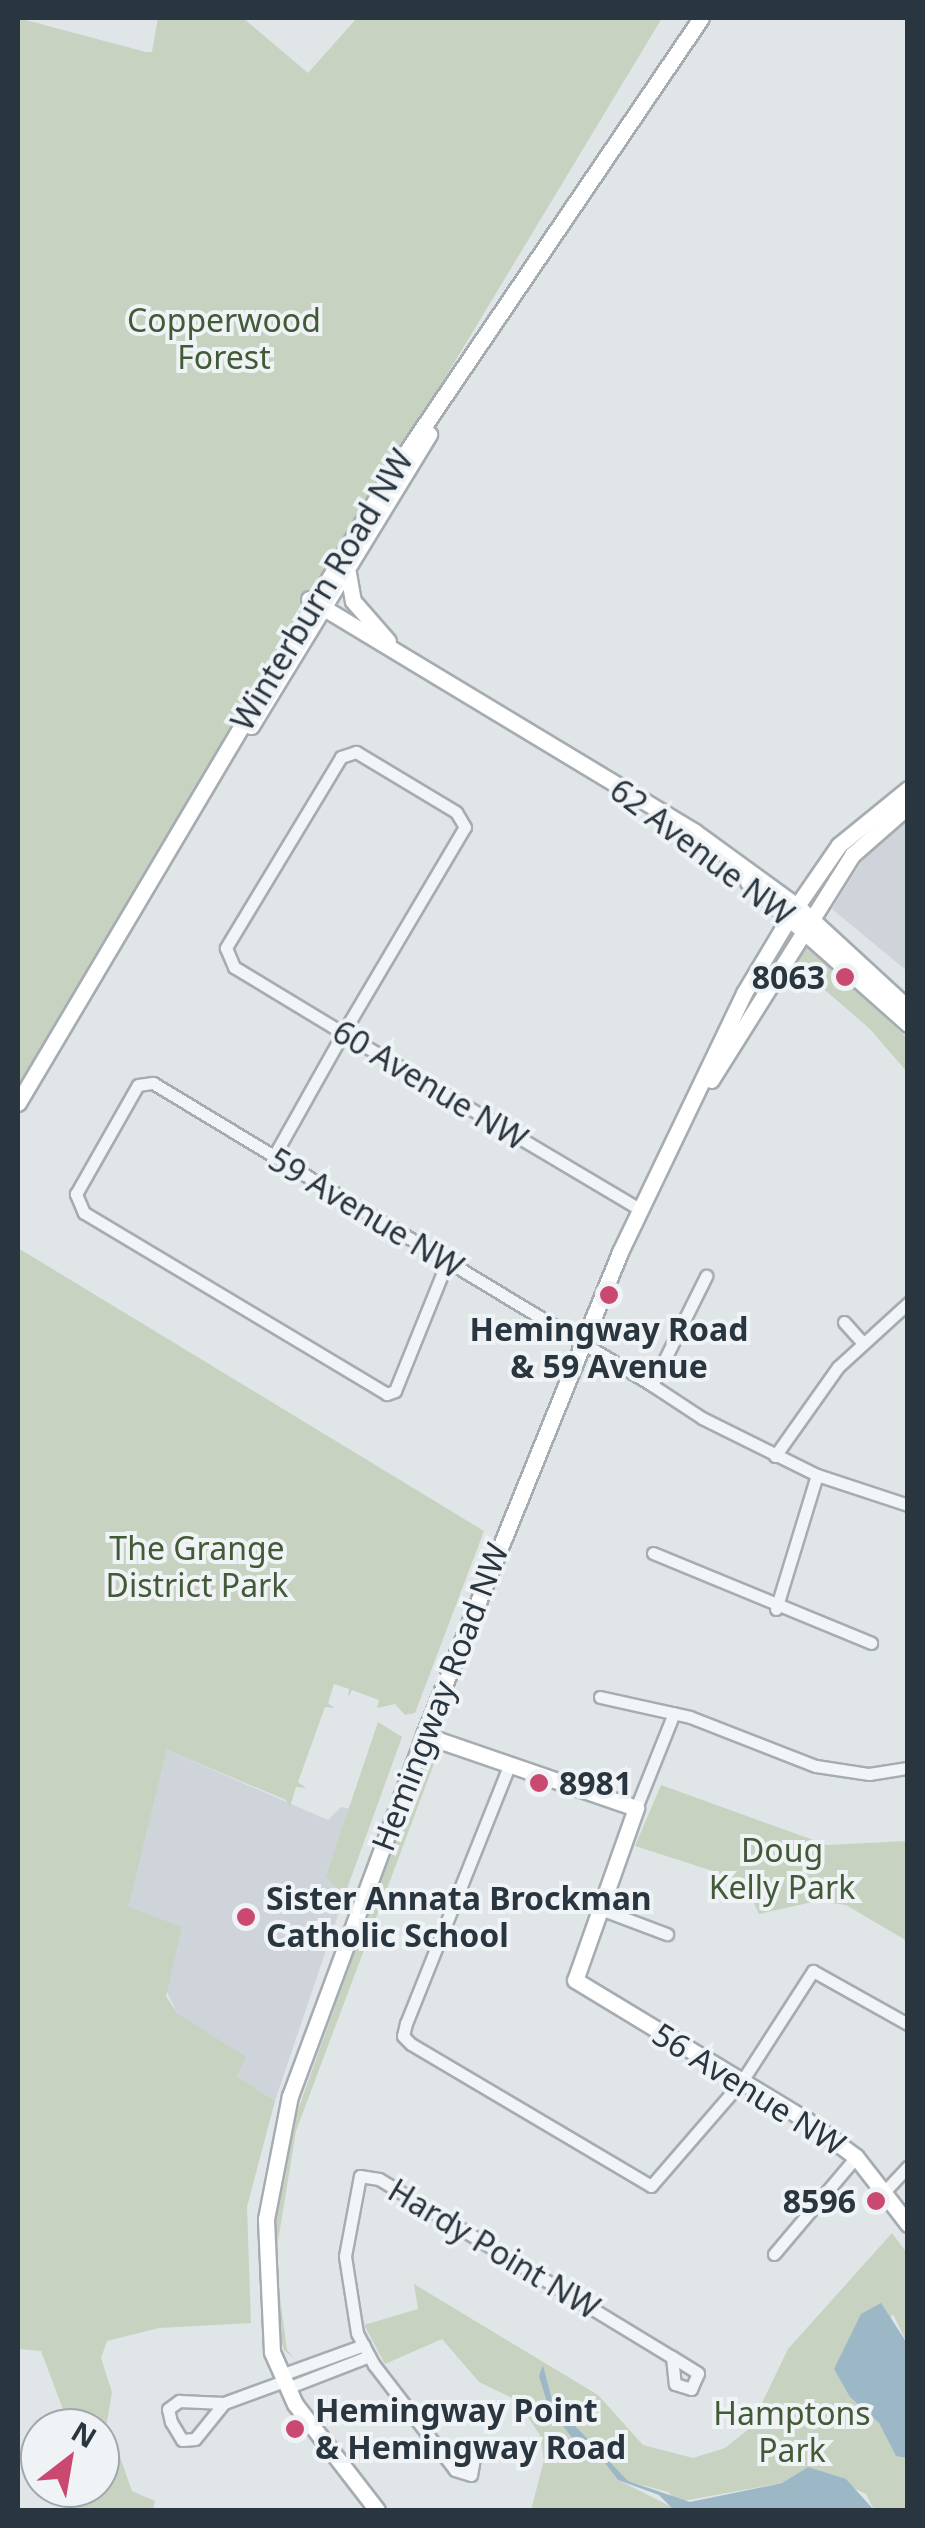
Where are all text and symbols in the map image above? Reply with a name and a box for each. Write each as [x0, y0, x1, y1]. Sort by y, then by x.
park label: Copperwood Forest [127, 302, 321, 377]
street label: Winterburn Road NW [223, 443, 421, 737]
street label: 62 Avenue NW [603, 771, 801, 933]
place label: 8063 [752, 958, 825, 996]
marker: 8063 [834, 966, 856, 988]
street label: 60 Avenue NW [326, 1012, 534, 1158]
street label: 59 Avenue NW [262, 1140, 470, 1286]
marker: Hemingway Road & 59 Avenue [598, 1284, 620, 1306]
place label: Hemingway Road & 59 Avenue [470, 1311, 748, 1386]
park label: The Grange District Park [106, 1530, 288, 1605]
street label: Hemingway Road NW [364, 1538, 516, 1856]
place label: 8981 [559, 1764, 632, 1802]
marker: 8981 [528, 1772, 550, 1794]
park label: Doug Kelly Park [709, 1832, 855, 1907]
place label: Sister Annata Brockman Catholic School [266, 1880, 652, 1955]
marker: Sister Annata Brockman Catholic School [235, 1906, 257, 1928]
street label: 56 Avenue NW [646, 2015, 852, 2163]
street label: Hardy Point NW [382, 2171, 606, 2327]
place label: 8596 [783, 2182, 856, 2220]
marker: 8596 [865, 2190, 887, 2212]
place label: Hemingway Point & Hemingway Road [315, 2392, 626, 2467]
park label: Hamptons Park [713, 2395, 871, 2470]
north arrow [20, 2408, 120, 2508]
text: N [65, 2412, 104, 2456]
marker: Hemingway Point & Hemingway Road [284, 2418, 306, 2440]

